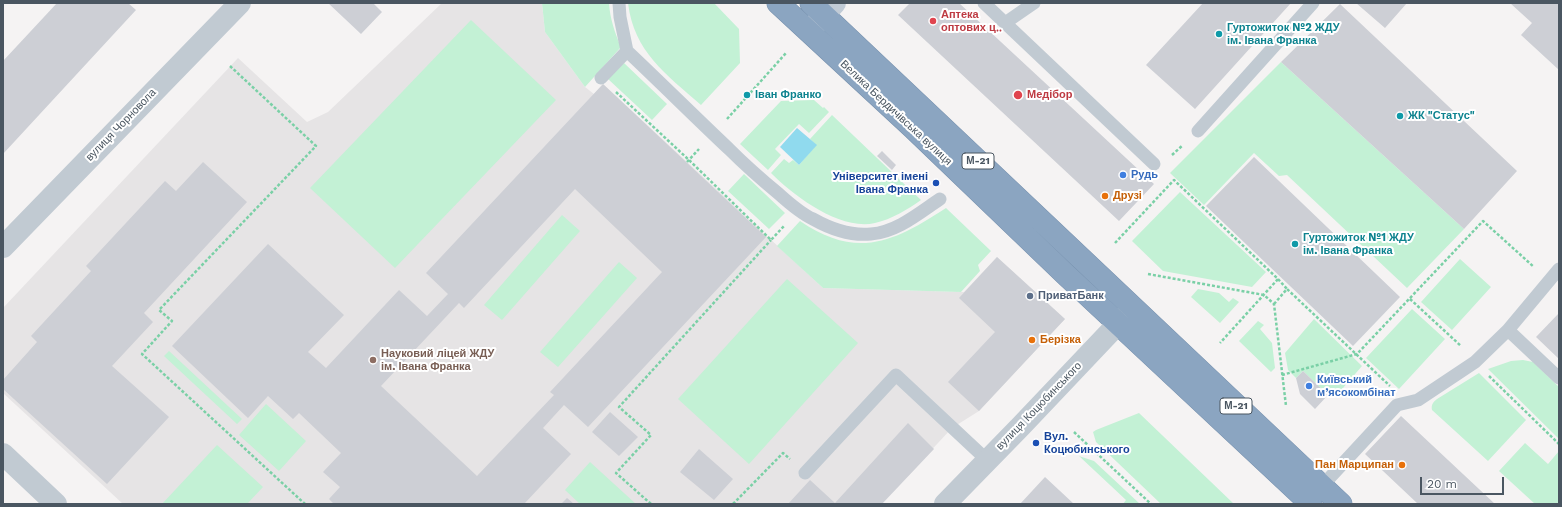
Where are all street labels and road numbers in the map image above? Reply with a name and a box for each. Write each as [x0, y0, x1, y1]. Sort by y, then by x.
street label: Велика Бердичівська вулиця [837, 58, 955, 168]
street label: вулиця Чорновола [83, 86, 159, 164]
road number: М-21 [962, 153, 994, 169]
street label: вулиця Коцюбинського [994, 359, 1084, 453]
road number: М-21 [1220, 398, 1252, 414]

